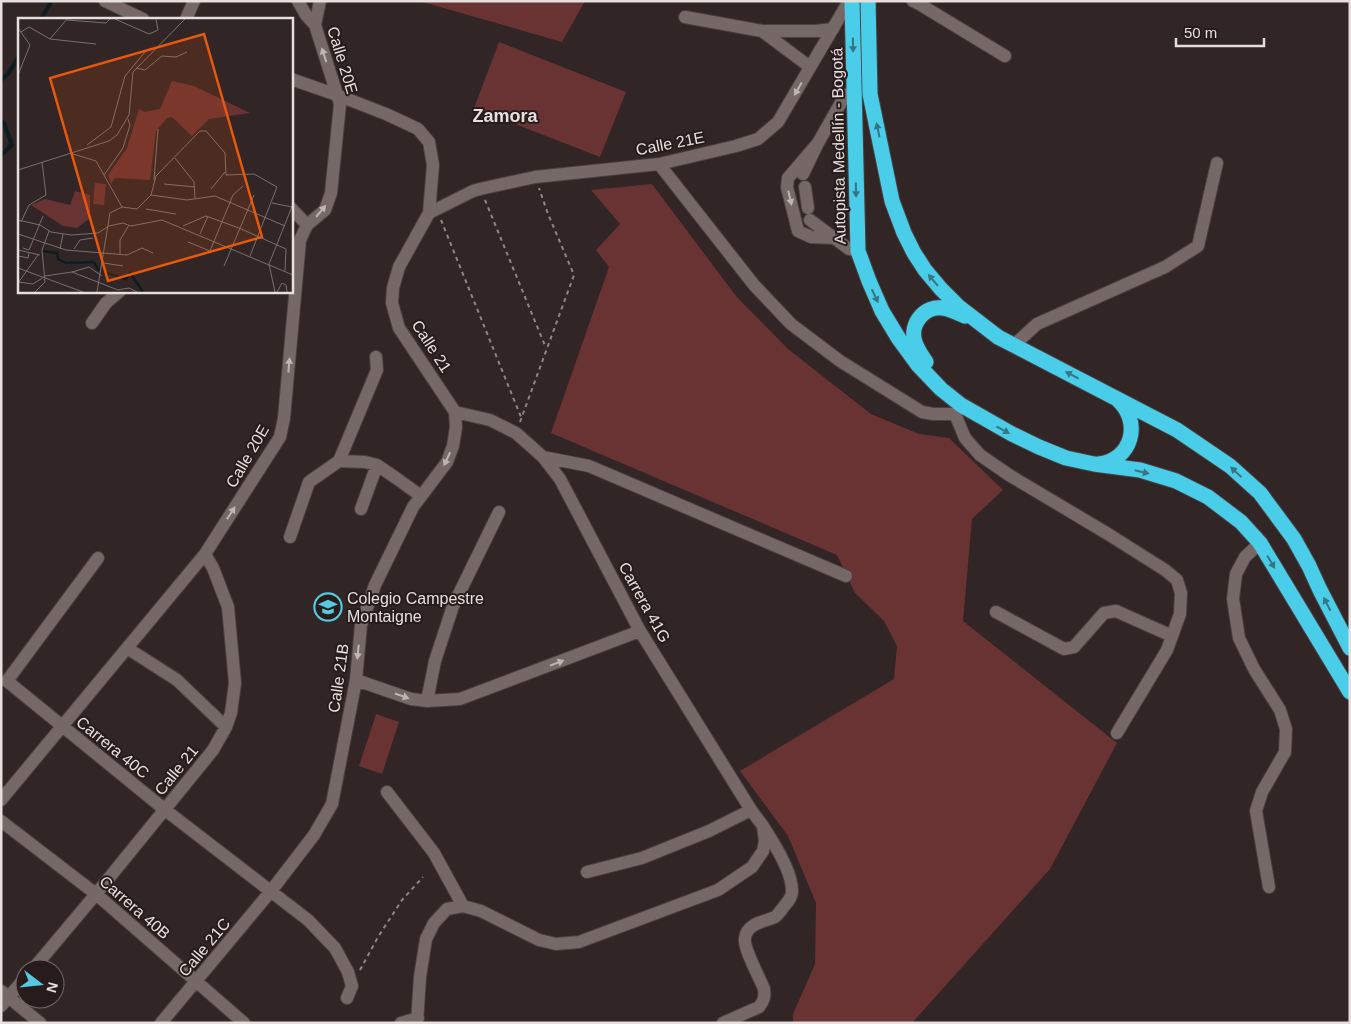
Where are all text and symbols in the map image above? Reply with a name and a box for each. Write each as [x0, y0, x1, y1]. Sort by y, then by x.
scale bar [1176, 15, 1264, 47]
inset map [18, 18, 292, 292]
street label: Calle 20E [324, 24, 361, 96]
text: 50 m [1184, 24, 1217, 41]
one-way arrow [849, 37, 857, 53]
one-way arrow [320, 47, 328, 62]
street label: Autopista Medellín - Bogotá [828, 47, 849, 244]
one-way arrow [793, 82, 802, 95]
district label: Zamora [472, 106, 538, 126]
one-way arrow [873, 121, 881, 137]
street label: Calle 21E [634, 129, 706, 158]
one-way arrow [852, 182, 860, 198]
one-way arrow [786, 191, 794, 206]
one-way arrow [316, 205, 327, 218]
one-way arrow [928, 274, 939, 287]
one-way arrow [872, 289, 880, 303]
street label: Calle 21 [408, 317, 455, 376]
one-way arrow [285, 357, 293, 373]
one-way arrow [1065, 371, 1079, 379]
street label: Calle 20E [223, 422, 272, 491]
one-way arrow [996, 426, 1011, 434]
one-way arrow [443, 452, 451, 466]
one-way arrow [1230, 466, 1243, 477]
one-way arrow [1135, 468, 1150, 476]
one-way arrow [226, 506, 236, 520]
one-way arrow [1267, 555, 1276, 568]
street label: Carrera 41G [616, 559, 674, 645]
place label: Colegio Campestre Montaigne [347, 590, 484, 625]
school or university icon: Colegio Campestre Montaigne [313, 592, 343, 622]
one-way arrow [1323, 597, 1331, 612]
street label: Calle 21B [325, 643, 352, 714]
one-way arrow [354, 644, 362, 660]
one-way arrow [549, 658, 564, 666]
one-way arrow [394, 693, 409, 700]
street label: Carrera 40C [73, 713, 152, 782]
street label: Calle 21 [151, 742, 202, 798]
street label: Carrera 40B [96, 872, 173, 942]
street label: Calle 21C [175, 915, 233, 980]
north arrow [15, 959, 65, 1009]
text: N [43, 981, 62, 995]

